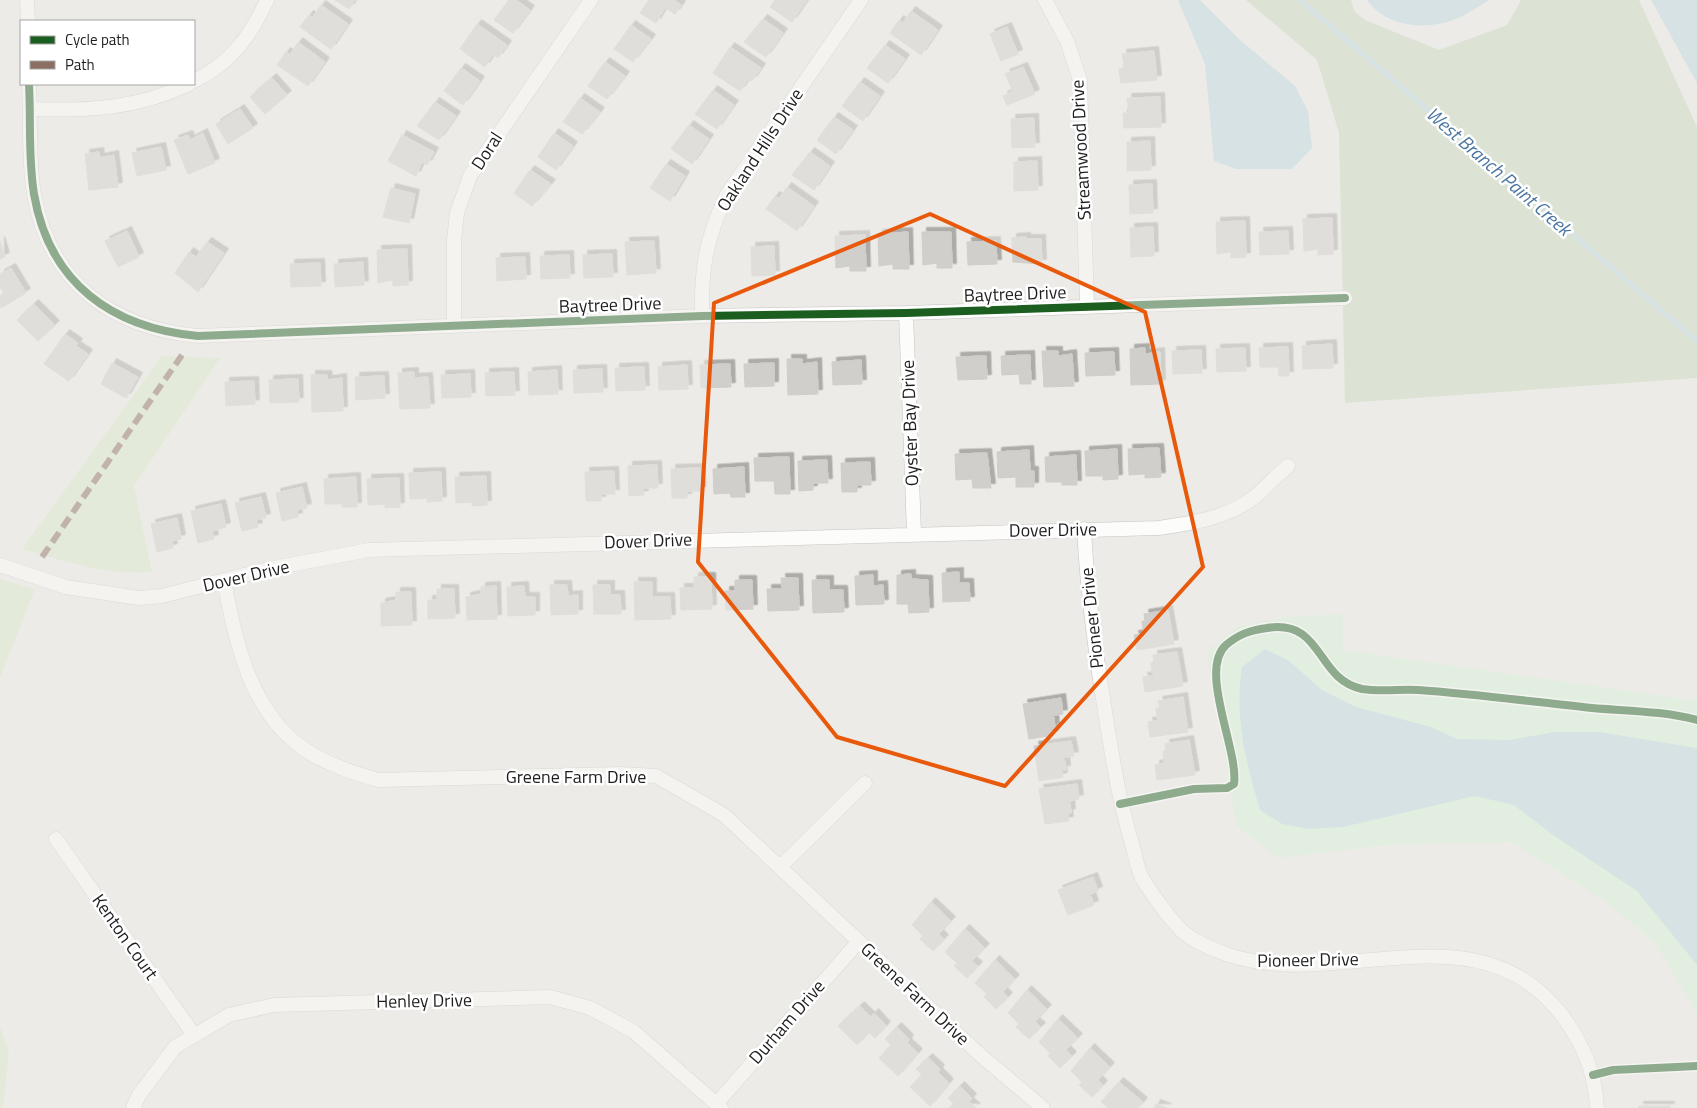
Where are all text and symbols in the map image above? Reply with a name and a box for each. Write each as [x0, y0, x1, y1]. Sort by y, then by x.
legend [20, 20, 195, 85]
text: Cycle path [65, 28, 130, 51]
text: Path [65, 53, 95, 76]
street label: Streamwood Drive [1063, 79, 1098, 221]
street label: Oakland Hills Drive [710, 83, 810, 217]
water label: West Branch Paint Creek [1420, 99, 1580, 244]
street label: Doral [464, 126, 509, 175]
street label: Baytree Drive [963, 278, 1067, 309]
street label: Baytree Drive [558, 289, 662, 320]
street label: Oyster Bay Drive [894, 359, 925, 487]
street label: Dover Drive [1009, 515, 1097, 544]
street label: Dover Drive [603, 525, 692, 556]
street label: Dover Drive [200, 552, 292, 599]
street label: Pioneer Drive [1073, 566, 1110, 670]
street label: Greene Farm Drive [506, 763, 646, 790]
street label: Kenton Court [86, 888, 165, 986]
street label: Greene Farm Drive [855, 936, 976, 1051]
street label: Pioneer Drive [1257, 945, 1359, 974]
street label: Durham Drive [742, 973, 831, 1070]
street label: Henley Drive [376, 986, 472, 1015]

